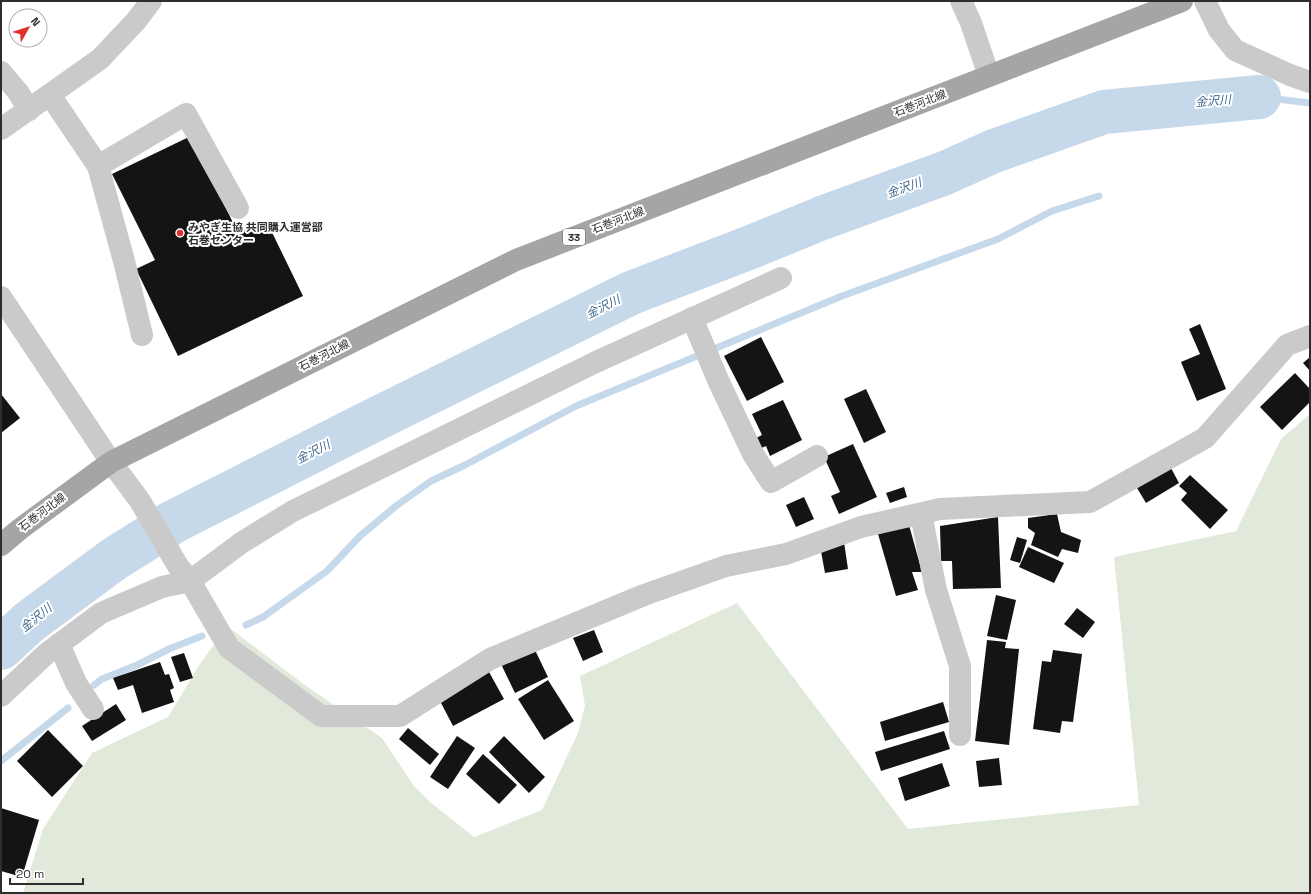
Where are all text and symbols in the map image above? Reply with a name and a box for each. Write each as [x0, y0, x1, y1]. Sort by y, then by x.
north arrow [8, 8, 48, 48]
text: N [28, 14, 44, 29]
street label: 石巻河北線 [892, 87, 948, 119]
water label: 金沢川 [1194, 91, 1234, 111]
water label: 金沢川 [884, 174, 926, 202]
street label: 石巻河北線 [590, 204, 646, 236]
place label: みやぎ生協 共同購入運営部 石巻センター [188, 220, 323, 247]
marker: みやぎ生協 共同購入運営部 石巻センター [175, 228, 185, 238]
road number: 33 [563, 229, 585, 245]
water label: 金沢川 [583, 291, 624, 322]
street label: 石巻河北線 [296, 336, 352, 374]
water label: 金沢川 [293, 436, 334, 467]
street label: 石巻河北線 [16, 490, 68, 534]
water label: 金沢川 [17, 599, 57, 636]
scale bar [10, 860, 83, 886]
text: 20 m [16, 866, 44, 882]

